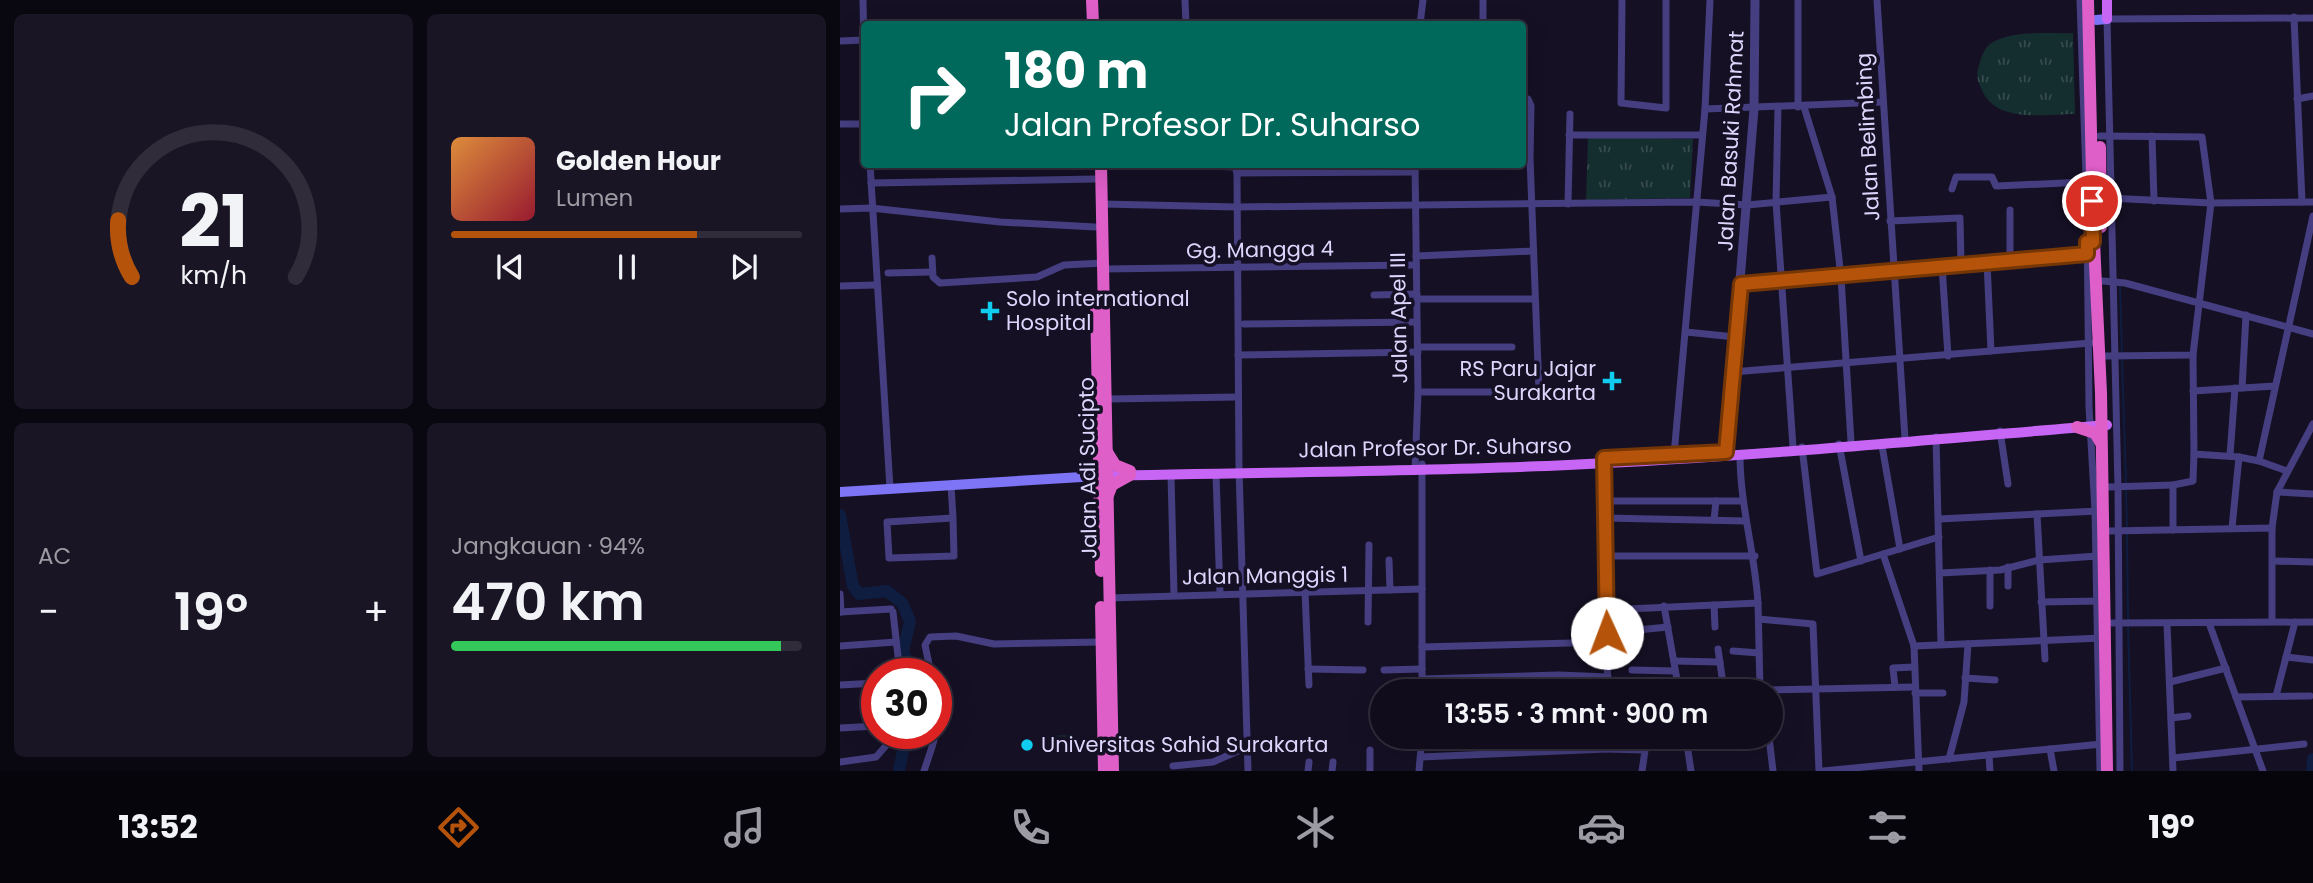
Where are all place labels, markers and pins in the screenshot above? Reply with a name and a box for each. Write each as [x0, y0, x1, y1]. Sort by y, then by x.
pin [2062, 171, 2122, 231]
place label: Solo international Hospital [1006, 284, 1190, 337]
marker: Solo international Hospital [980, 301, 1000, 321]
place label: RS Paru Jajar Surakarta [1460, 354, 1596, 407]
marker: RS Paru Jajar Surakarta [1602, 371, 1622, 391]
place label: Universitas Sahid Surakarta [1041, 730, 1328, 759]
marker: Universitas Sahid Surakarta [1019, 737, 1035, 753]

